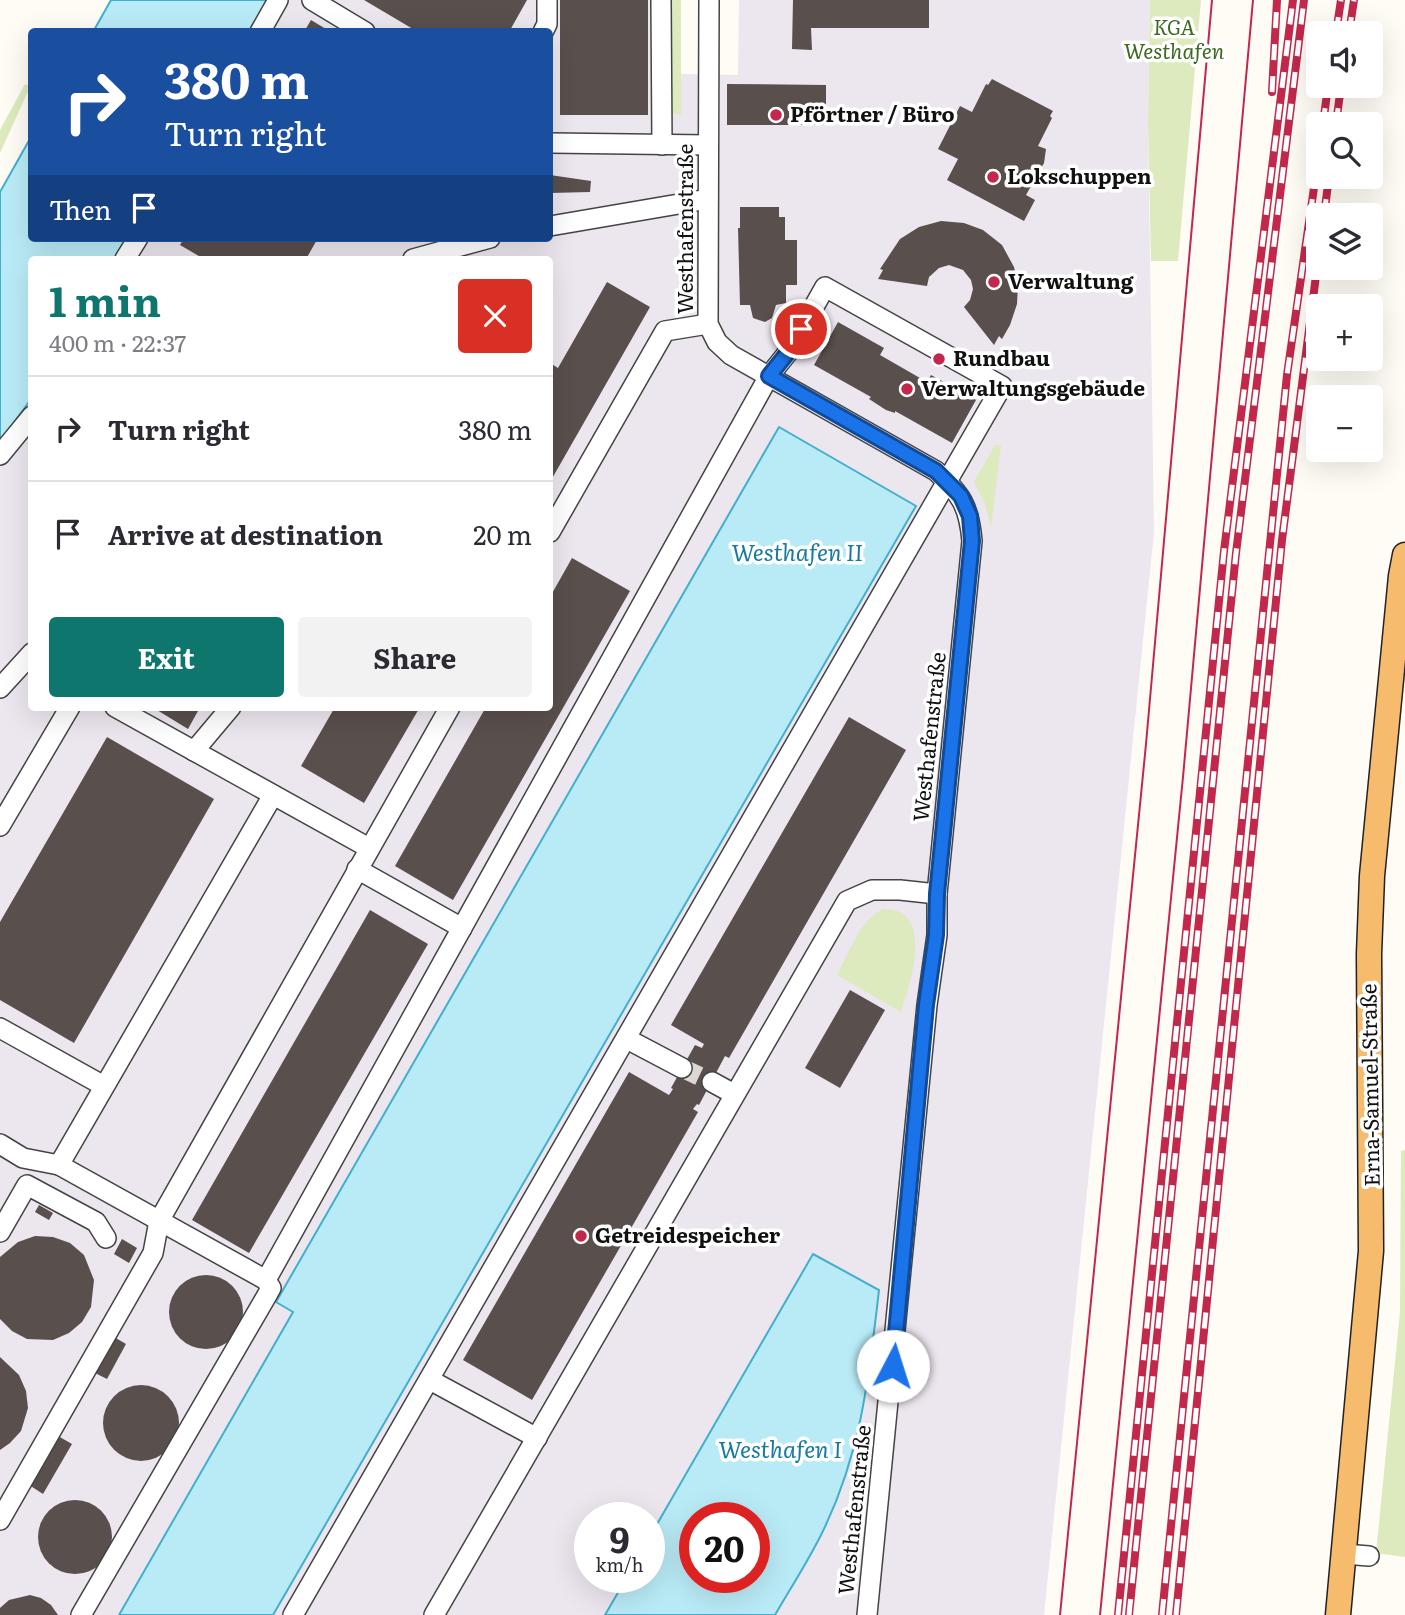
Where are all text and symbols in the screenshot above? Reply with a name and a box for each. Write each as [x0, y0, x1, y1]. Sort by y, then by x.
park label: KGA Westhafen [1124, 10, 1225, 65]
map controls [1306, 21, 1383, 462]
button: sound [1306, 21, 1383, 98]
text: 380 m [164, 41, 309, 114]
icon: right [49, 56, 140, 147]
place label: Pförtner / Büro [790, 97, 955, 128]
marker: Pförtner / Büro [768, 107, 784, 123]
text: Turn right [164, 108, 326, 156]
button: search [1306, 112, 1383, 189]
street label: Westhafenstraße [668, 144, 699, 314]
place label: Lokschuppen [1007, 159, 1152, 190]
marker: Lokschuppen [985, 169, 1001, 185]
text: Then [49, 189, 111, 228]
icon: arrive [125, 189, 163, 227]
button: layers [1306, 203, 1383, 280]
place label: Verwaltung [1008, 264, 1134, 295]
text: 1 min [49, 268, 161, 330]
marker: Verwaltung [986, 274, 1002, 290]
button: close [458, 279, 532, 353]
button: + [1306, 294, 1383, 371]
pin [771, 299, 831, 359]
icon: arrive [782, 310, 820, 348]
text: 400 m · 22:37 [49, 325, 186, 359]
place label: Rundbau [953, 341, 1050, 372]
marker: Rundbau [931, 351, 947, 367]
place label: Verwaltungsgebäude [921, 371, 1145, 402]
marker: Verwaltungsgebäude [899, 381, 915, 397]
button: − [1306, 385, 1383, 462]
text: Turn right [108, 409, 250, 448]
text: 380 m [458, 409, 532, 448]
icon: right [49, 410, 87, 448]
text: Arrive at destination [108, 514, 383, 553]
text: 20 m [473, 514, 532, 553]
icon: arrive [49, 515, 87, 553]
water label: Westhafen II [731, 534, 863, 568]
button: Exit [49, 617, 284, 697]
button: Share [298, 617, 532, 697]
street label: Westhafenstraße [903, 650, 952, 823]
street label: Erna-Samuel-Straße [1351, 983, 1386, 1187]
place label: Getreidespeicher [595, 1218, 781, 1249]
marker: Getreidespeicher [573, 1228, 589, 1244]
position arrow [856, 1329, 930, 1403]
street label: Westhafenstraße [828, 1423, 877, 1596]
water label: Westhafen I [719, 1431, 841, 1465]
speed limit sign: 20 [679, 1502, 770, 1593]
text: 9 [609, 1512, 630, 1564]
text: km/h [596, 1551, 643, 1578]

